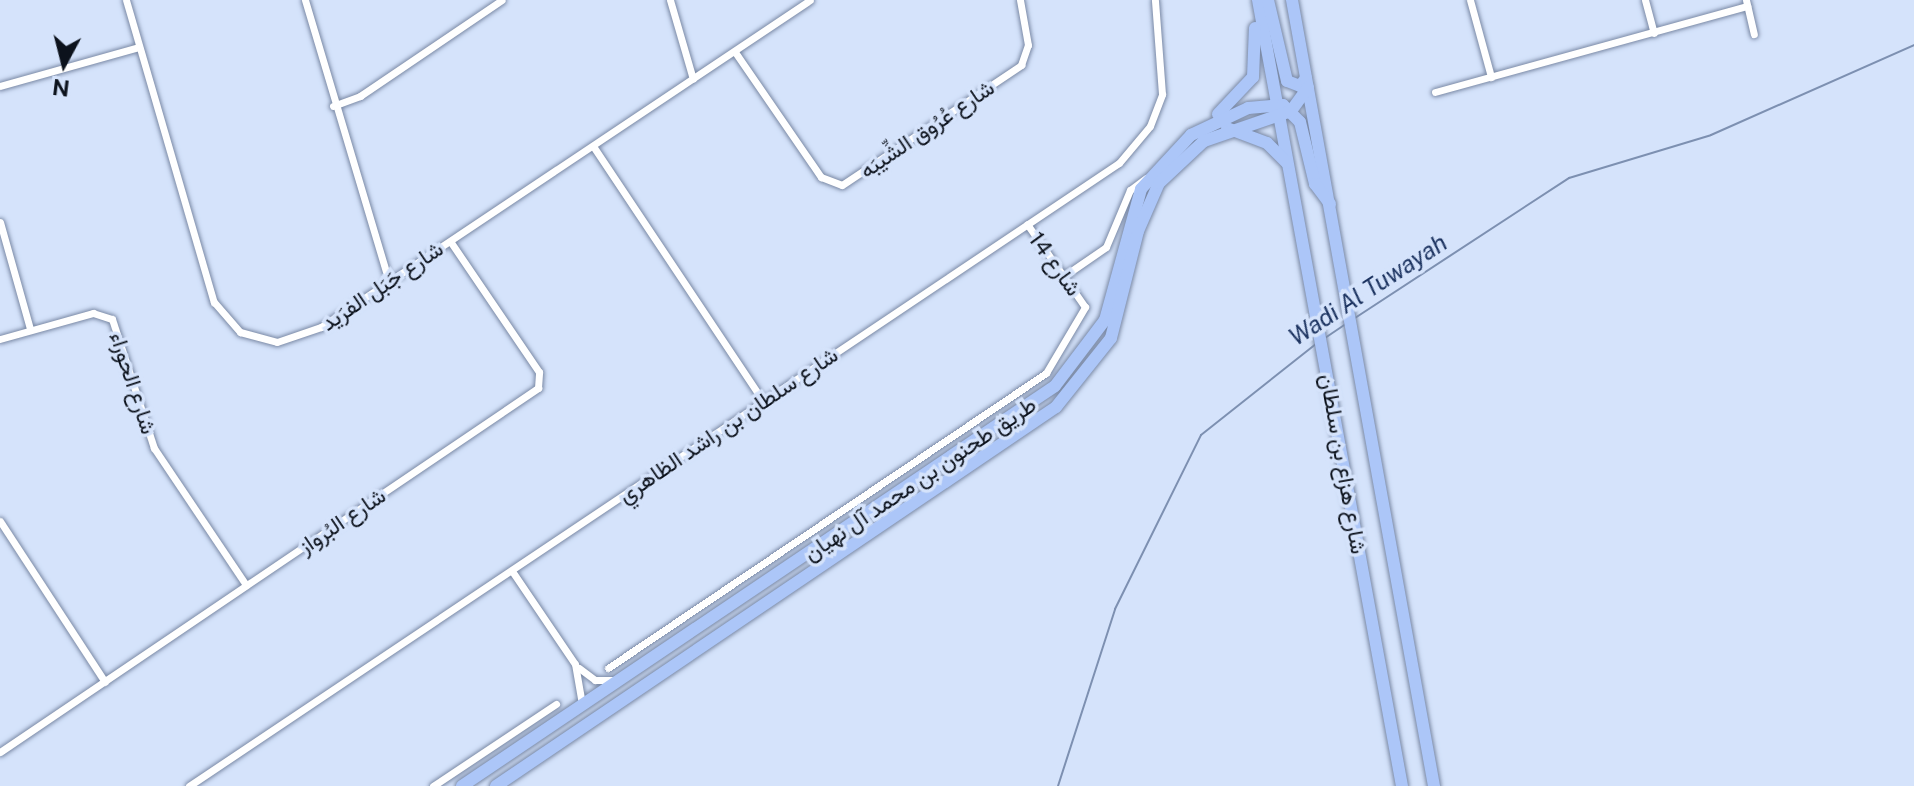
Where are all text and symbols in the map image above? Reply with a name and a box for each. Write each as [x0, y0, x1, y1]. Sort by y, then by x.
north arrow [24, 24, 104, 104]
text: N [51, 74, 71, 102]
street label: شارع عُرُوق الشِّيبَه [855, 74, 999, 184]
street label: شارع 14 [1023, 227, 1087, 301]
water label: Wadi Al Tuwayah [1284, 228, 1452, 352]
street label: شارع جَبَل الفرَيد [316, 235, 448, 337]
street label: شارع الحوراء [104, 329, 162, 437]
street label: شارع سلطان بن راشد الظاهري [613, 342, 843, 508]
street label: شارع هزاع بن سلطان [1314, 372, 1372, 556]
street label: طريق طحنون بن محمد آل نهيان [799, 391, 1041, 567]
street label: شارع البُرواز [293, 482, 391, 560]

